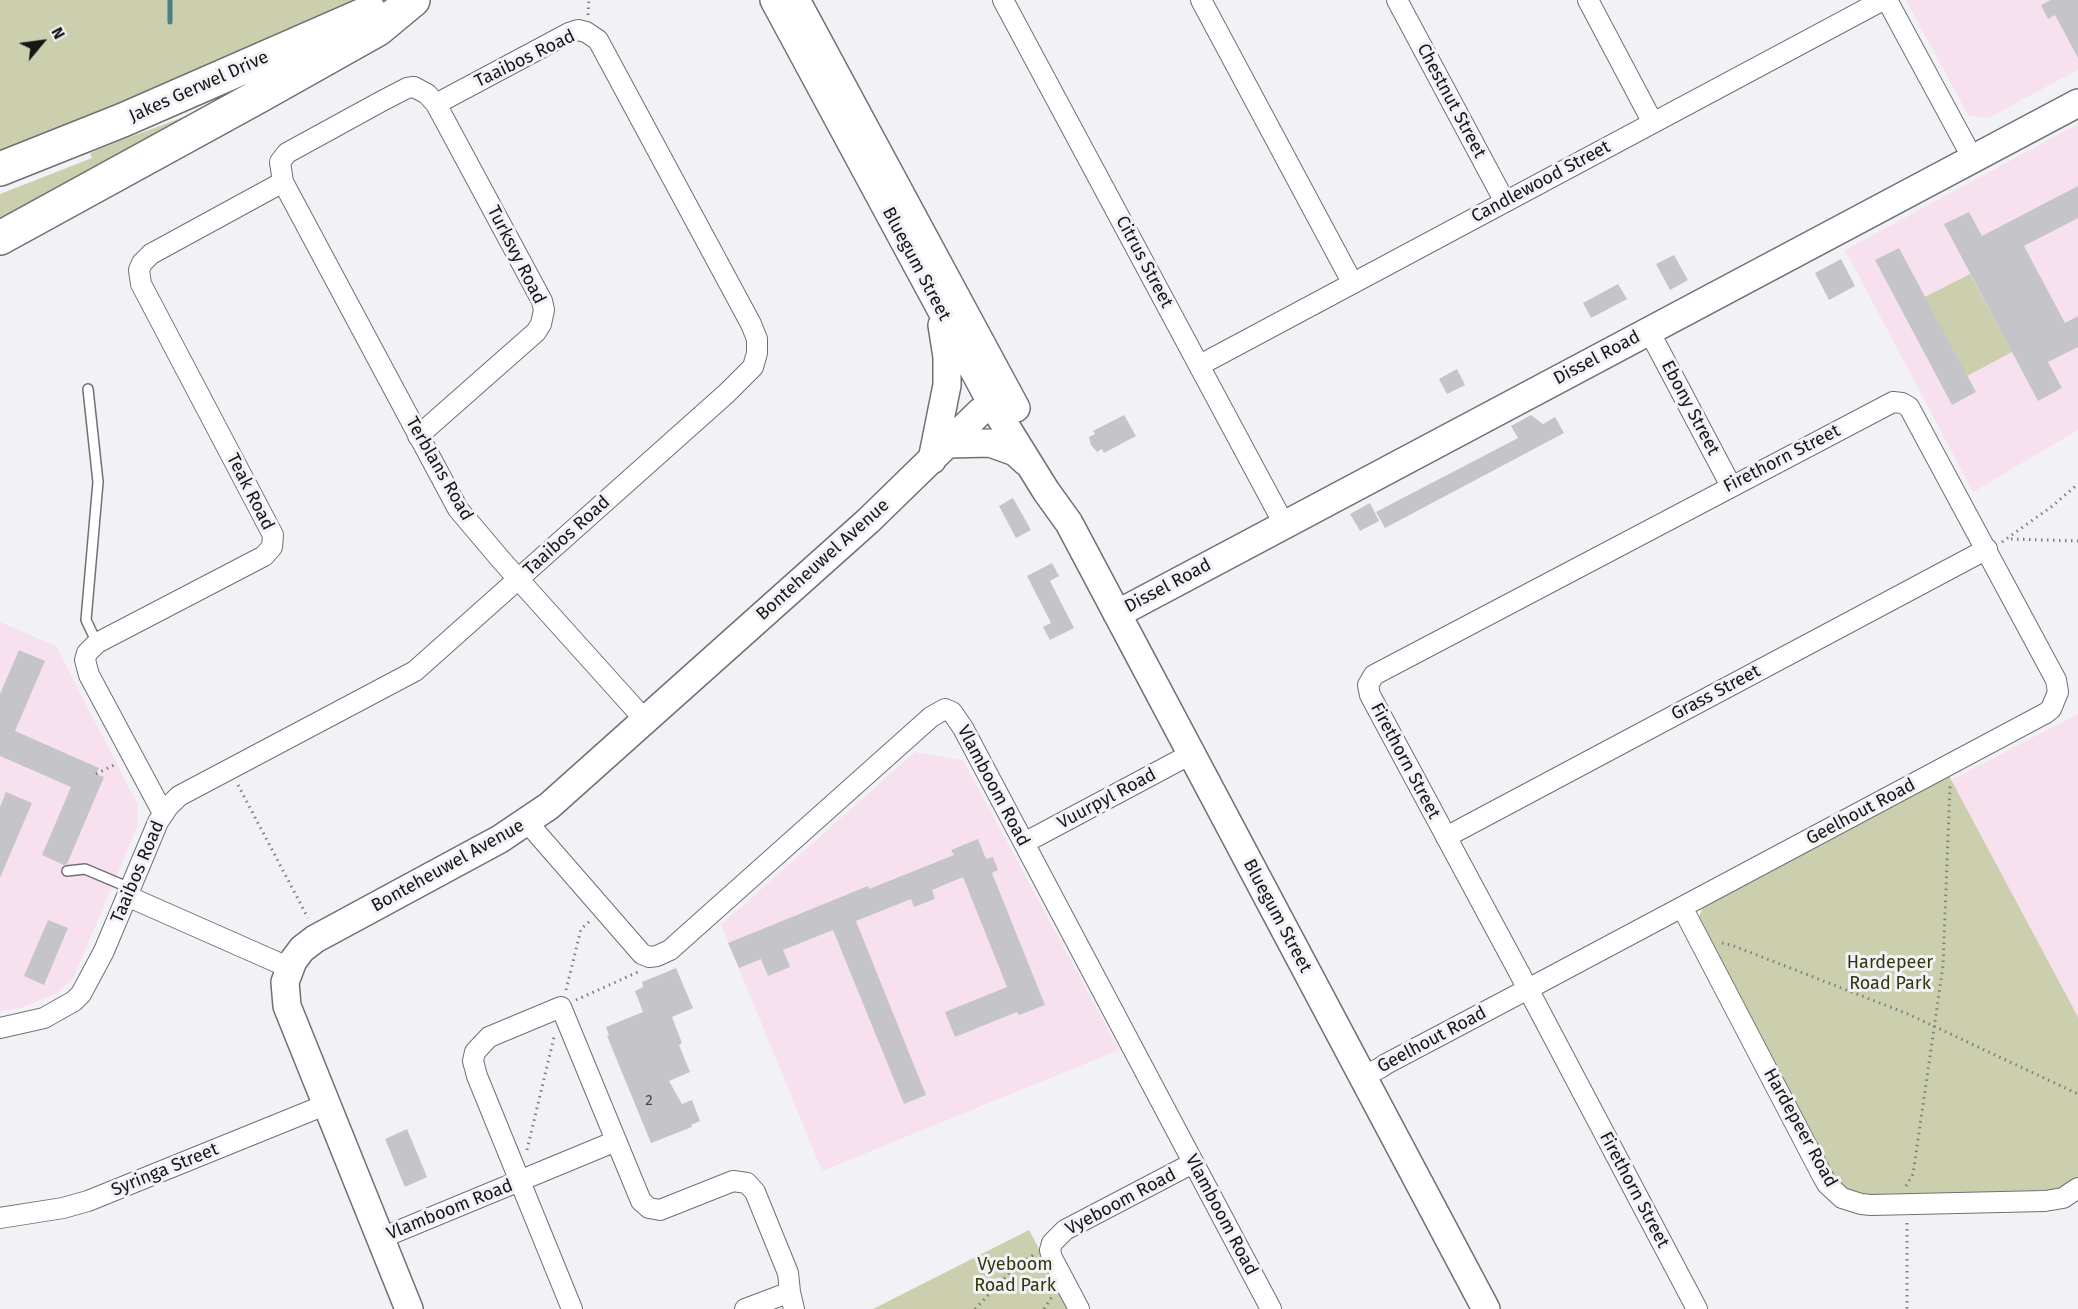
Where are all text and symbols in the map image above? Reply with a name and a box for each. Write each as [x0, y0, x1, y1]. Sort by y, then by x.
north arrow [12, 12, 72, 72]
text: N [47, 24, 69, 42]
street label: Taaibos Road [471, 25, 579, 93]
street label: Chestnut Street [1412, 40, 1490, 162]
street label: Jakes Gerwel Drive [126, 47, 272, 127]
street label: Candlewood Street [1468, 136, 1614, 228]
street label: Turksvy Road [482, 202, 550, 308]
street label: Bluegum Street [877, 204, 955, 324]
street label: Citrus Street [1111, 212, 1177, 312]
street label: Dissel Road [1550, 326, 1644, 390]
street label: Ebony Street [1656, 357, 1724, 459]
street label: Terblans Road [401, 413, 477, 525]
street label: Firethorn Street [1720, 420, 1844, 498]
street label: Teak Road [221, 450, 279, 534]
street label: Taaibos Road [519, 492, 615, 580]
street label: Bonteheuwel Avenue [752, 495, 894, 625]
street label: Dissel Road [1121, 554, 1215, 618]
street label: Grass Street [1668, 661, 1764, 725]
street label: Firethorn Street [1365, 699, 1445, 823]
street label: Vlamboom Road [952, 722, 1034, 850]
street label: Vuurpyl Road [1054, 764, 1160, 834]
street label: Geelhout Road [1803, 774, 1919, 850]
street label: Bonteheuwel Avenue [368, 815, 528, 917]
street label: Taaibos Road [107, 818, 169, 926]
street label: Bluegum Street [1238, 856, 1316, 976]
park label: Hardepeer Road Park [1847, 952, 1933, 994]
street label: Geelhout Road [1374, 1002, 1490, 1078]
street label: Hardepeer Road [1758, 1065, 1842, 1191]
house number: 2 [645, 1092, 653, 1110]
street label: Firethorn Street [1594, 1128, 1674, 1252]
street label: Syringa Street [108, 1139, 222, 1201]
street label: Vlamboom Road [1180, 1151, 1262, 1279]
street label: Vyeboom Road [1062, 1164, 1180, 1240]
street label: Vlamboom Road [384, 1175, 516, 1245]
park label: Vyeboom Road Park [974, 1254, 1056, 1296]

